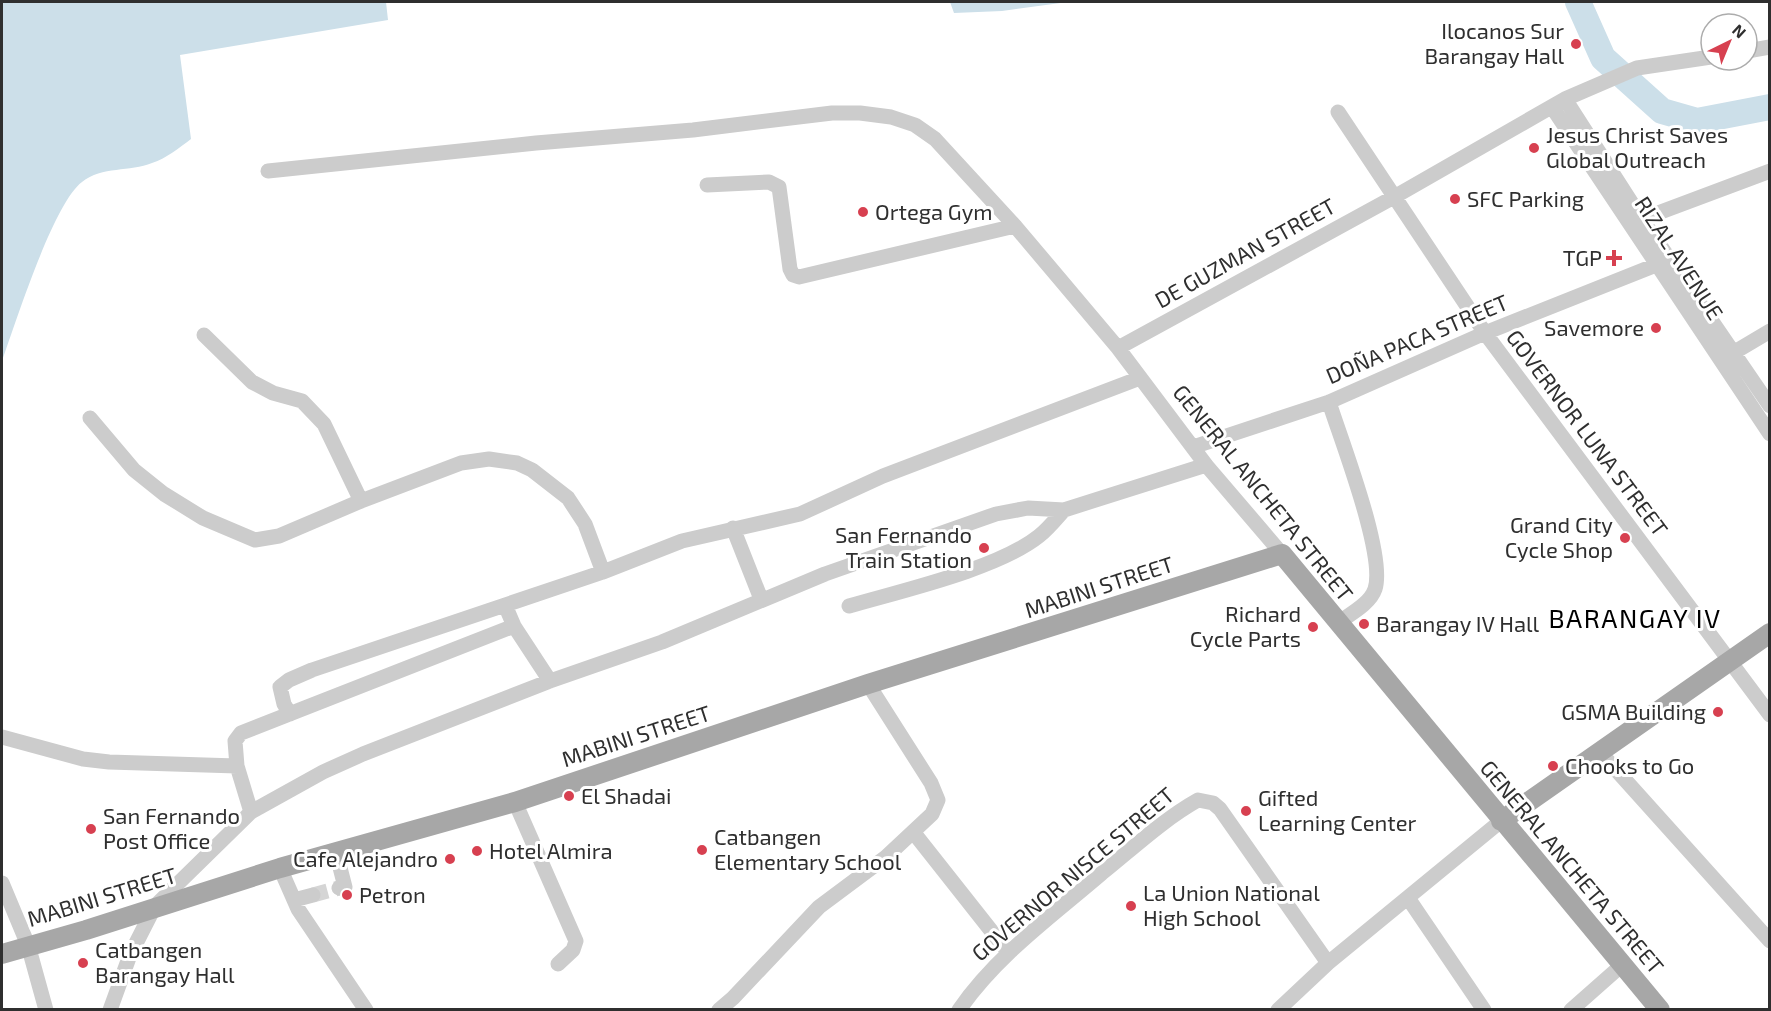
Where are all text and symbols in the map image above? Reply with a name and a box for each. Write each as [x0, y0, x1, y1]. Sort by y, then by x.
north arrow [1699, 12, 1759, 72]
place label: Ilocanos Sur Barangay Hall [1424, 17, 1564, 68]
text: N [1729, 20, 1750, 42]
marker: Ilocanos Sur Barangay Hall [1569, 37, 1583, 51]
place label: Jesus Christ Saves Global Outreach [1546, 121, 1728, 172]
marker: Jesus Christ Saves Global Outreach [1527, 141, 1541, 155]
place label: SFC Parking [1467, 185, 1584, 211]
street label: RIZAL AVENUE [1630, 191, 1729, 324]
street label: DE GUZMAN STREET [1150, 192, 1339, 313]
marker: SFC Parking [1448, 192, 1462, 206]
place label: Ortega Gym [875, 198, 993, 224]
marker: Ortega Gym [856, 205, 870, 219]
place label: TGP [1563, 244, 1602, 270]
marker: TGP [1607, 251, 1621, 265]
street label: DOÑA PACA STREET [1322, 288, 1512, 388]
place label: Savemore [1544, 314, 1644, 340]
marker: Savemore [1649, 321, 1663, 335]
street label: GOVERNOR LUNA STREET [1502, 324, 1674, 541]
street label: GENERAL ANCHETA STREET [1168, 379, 1359, 606]
place label: Grand City Cycle Shop [1505, 511, 1613, 562]
place label: San Fernando Train Station [835, 521, 972, 572]
marker: Grand City Cycle Shop [1618, 531, 1632, 545]
marker: San Fernando Train Station [977, 541, 991, 555]
street label: MABINI STREET [1021, 550, 1176, 622]
place label: Richard Cycle Parts [1190, 600, 1301, 651]
district label: BARANGAY IV [1549, 602, 1722, 633]
place label: Barangay IV Hall [1376, 610, 1540, 636]
marker: Barangay IV Hall [1357, 617, 1371, 631]
marker: Richard Cycle Parts [1306, 620, 1320, 634]
place label: GSMA Building [1561, 698, 1706, 724]
street label: MABINI STREET [558, 699, 713, 771]
marker: GSMA Building [1711, 705, 1725, 719]
place label: Chooks to Go [1565, 752, 1694, 778]
street label: GENERAL ANCHETA STREET [1476, 754, 1670, 979]
marker: Chooks to Go [1546, 759, 1560, 773]
street label: GOVERNOR NISCE STREET [966, 781, 1179, 965]
place label: El Shadai [581, 782, 672, 808]
place label: Gifted Learning Center [1258, 784, 1417, 835]
marker: El Shadai [562, 789, 576, 803]
place label: San Fernando Post Office [103, 802, 240, 853]
marker: Gifted Learning Center [1239, 804, 1253, 818]
marker: San Fernando Post Office [84, 822, 98, 836]
place label: Catbangen Elementary School [714, 823, 902, 874]
place label: Hotel Almira [489, 837, 613, 863]
marker: Catbangen Elementary School [695, 843, 709, 857]
marker: Hotel Almira [470, 844, 484, 858]
place label: Cafe Alejandro [293, 845, 438, 872]
marker: Cafe Alejandro [443, 852, 457, 866]
street label: MABINI STREET [24, 861, 180, 931]
place label: La Union National High School [1143, 879, 1320, 930]
place label: Petron [359, 881, 426, 907]
marker: Petron [340, 888, 354, 902]
marker: La Union National High School [1124, 899, 1138, 913]
place label: Catbangen Barangay Hall [95, 936, 235, 987]
marker: Catbangen Barangay Hall [76, 956, 90, 970]

